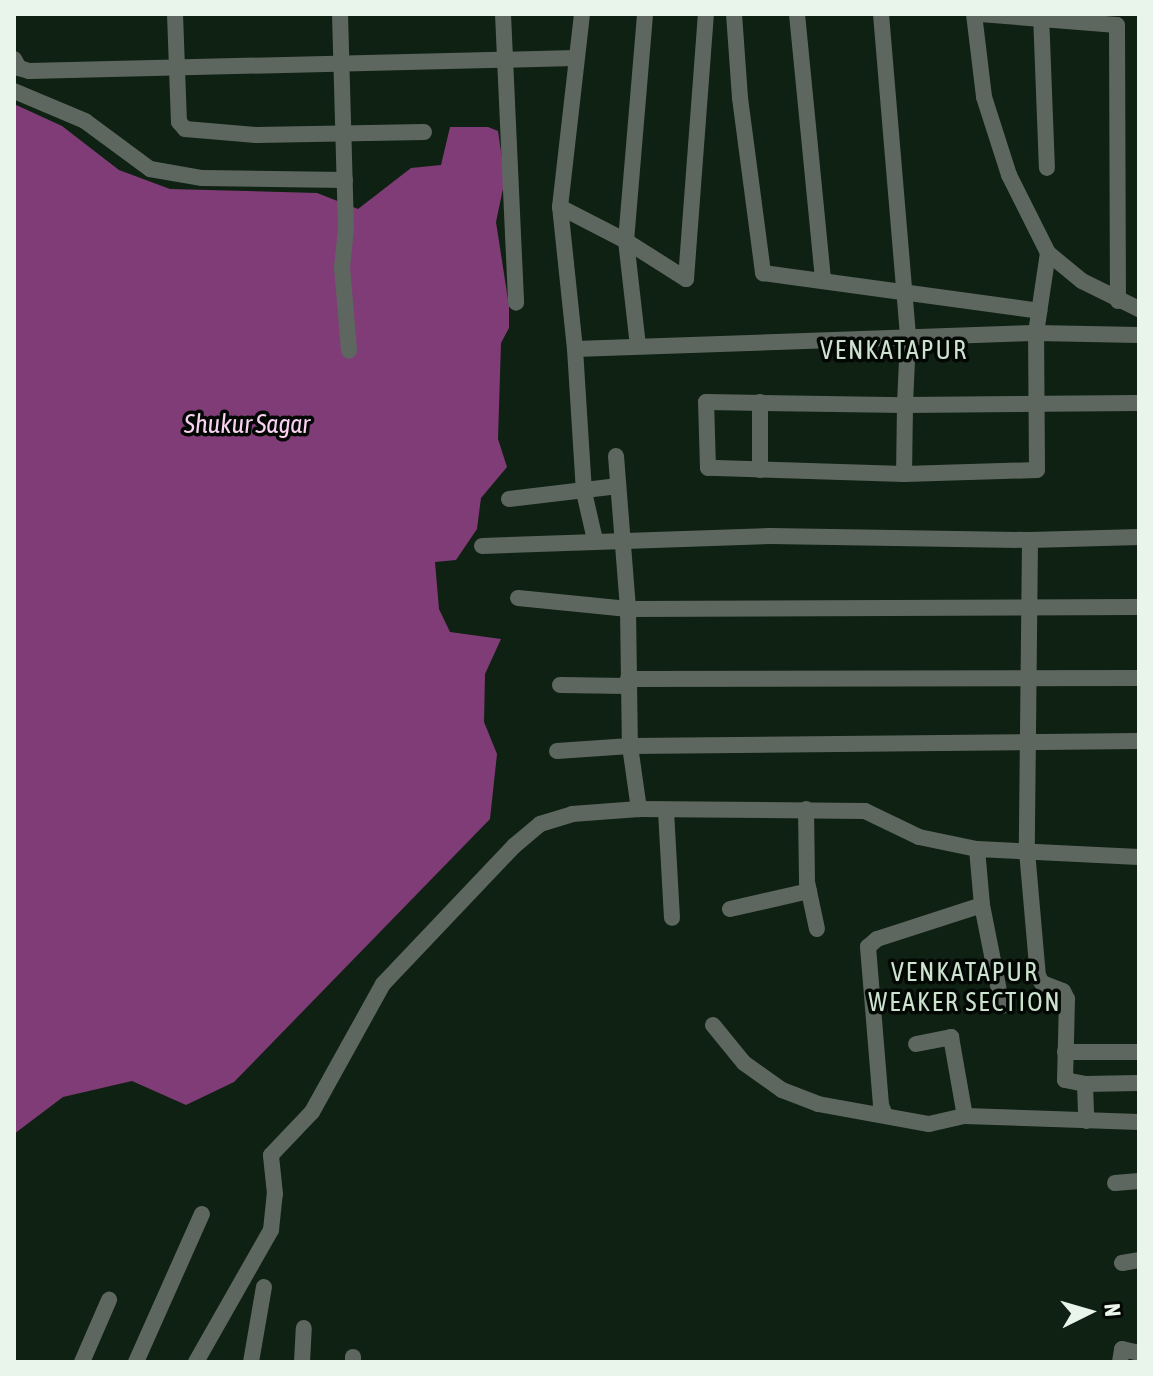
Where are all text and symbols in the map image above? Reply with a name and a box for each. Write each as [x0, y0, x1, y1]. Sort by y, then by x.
district label: VENKATAPUR [820, 335, 968, 367]
water label: Shukur Sagar [184, 409, 310, 441]
district label: VENKATAPUR WEAKER SECTION [868, 957, 1062, 1018]
north arrow [1049, 1272, 1129, 1352]
text: N [1099, 1302, 1126, 1318]

